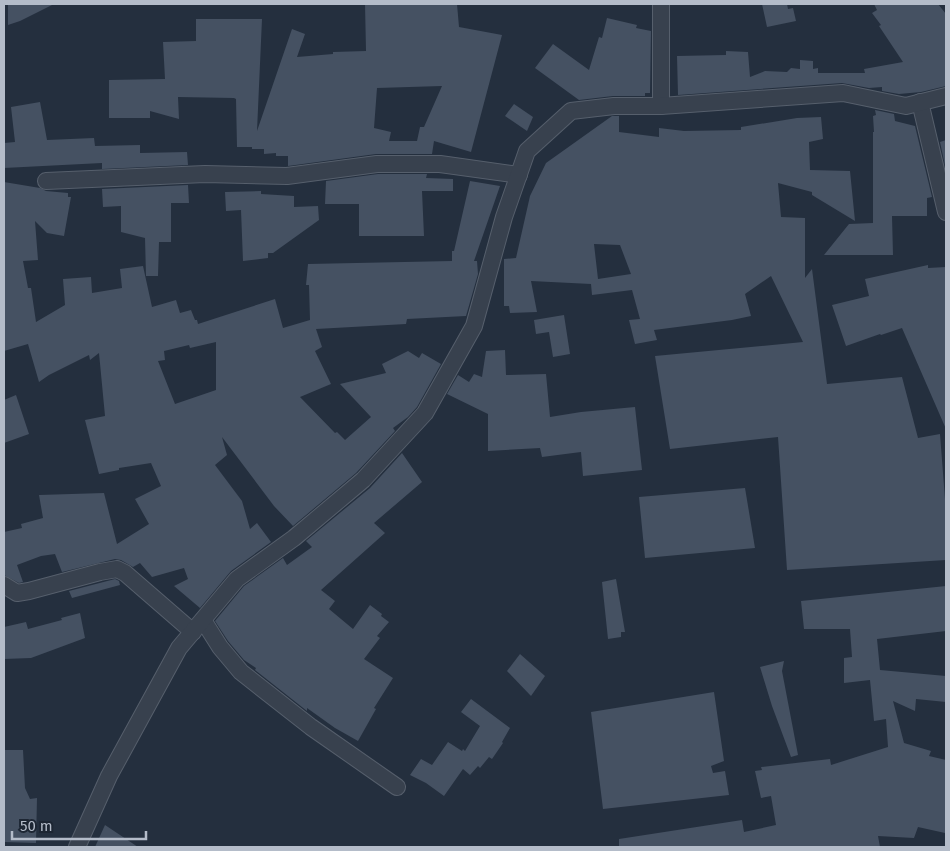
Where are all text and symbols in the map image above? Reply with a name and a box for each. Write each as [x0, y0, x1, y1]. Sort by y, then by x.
scale bar [12, 808, 146, 840]
text: 50 m [20, 817, 53, 835]

